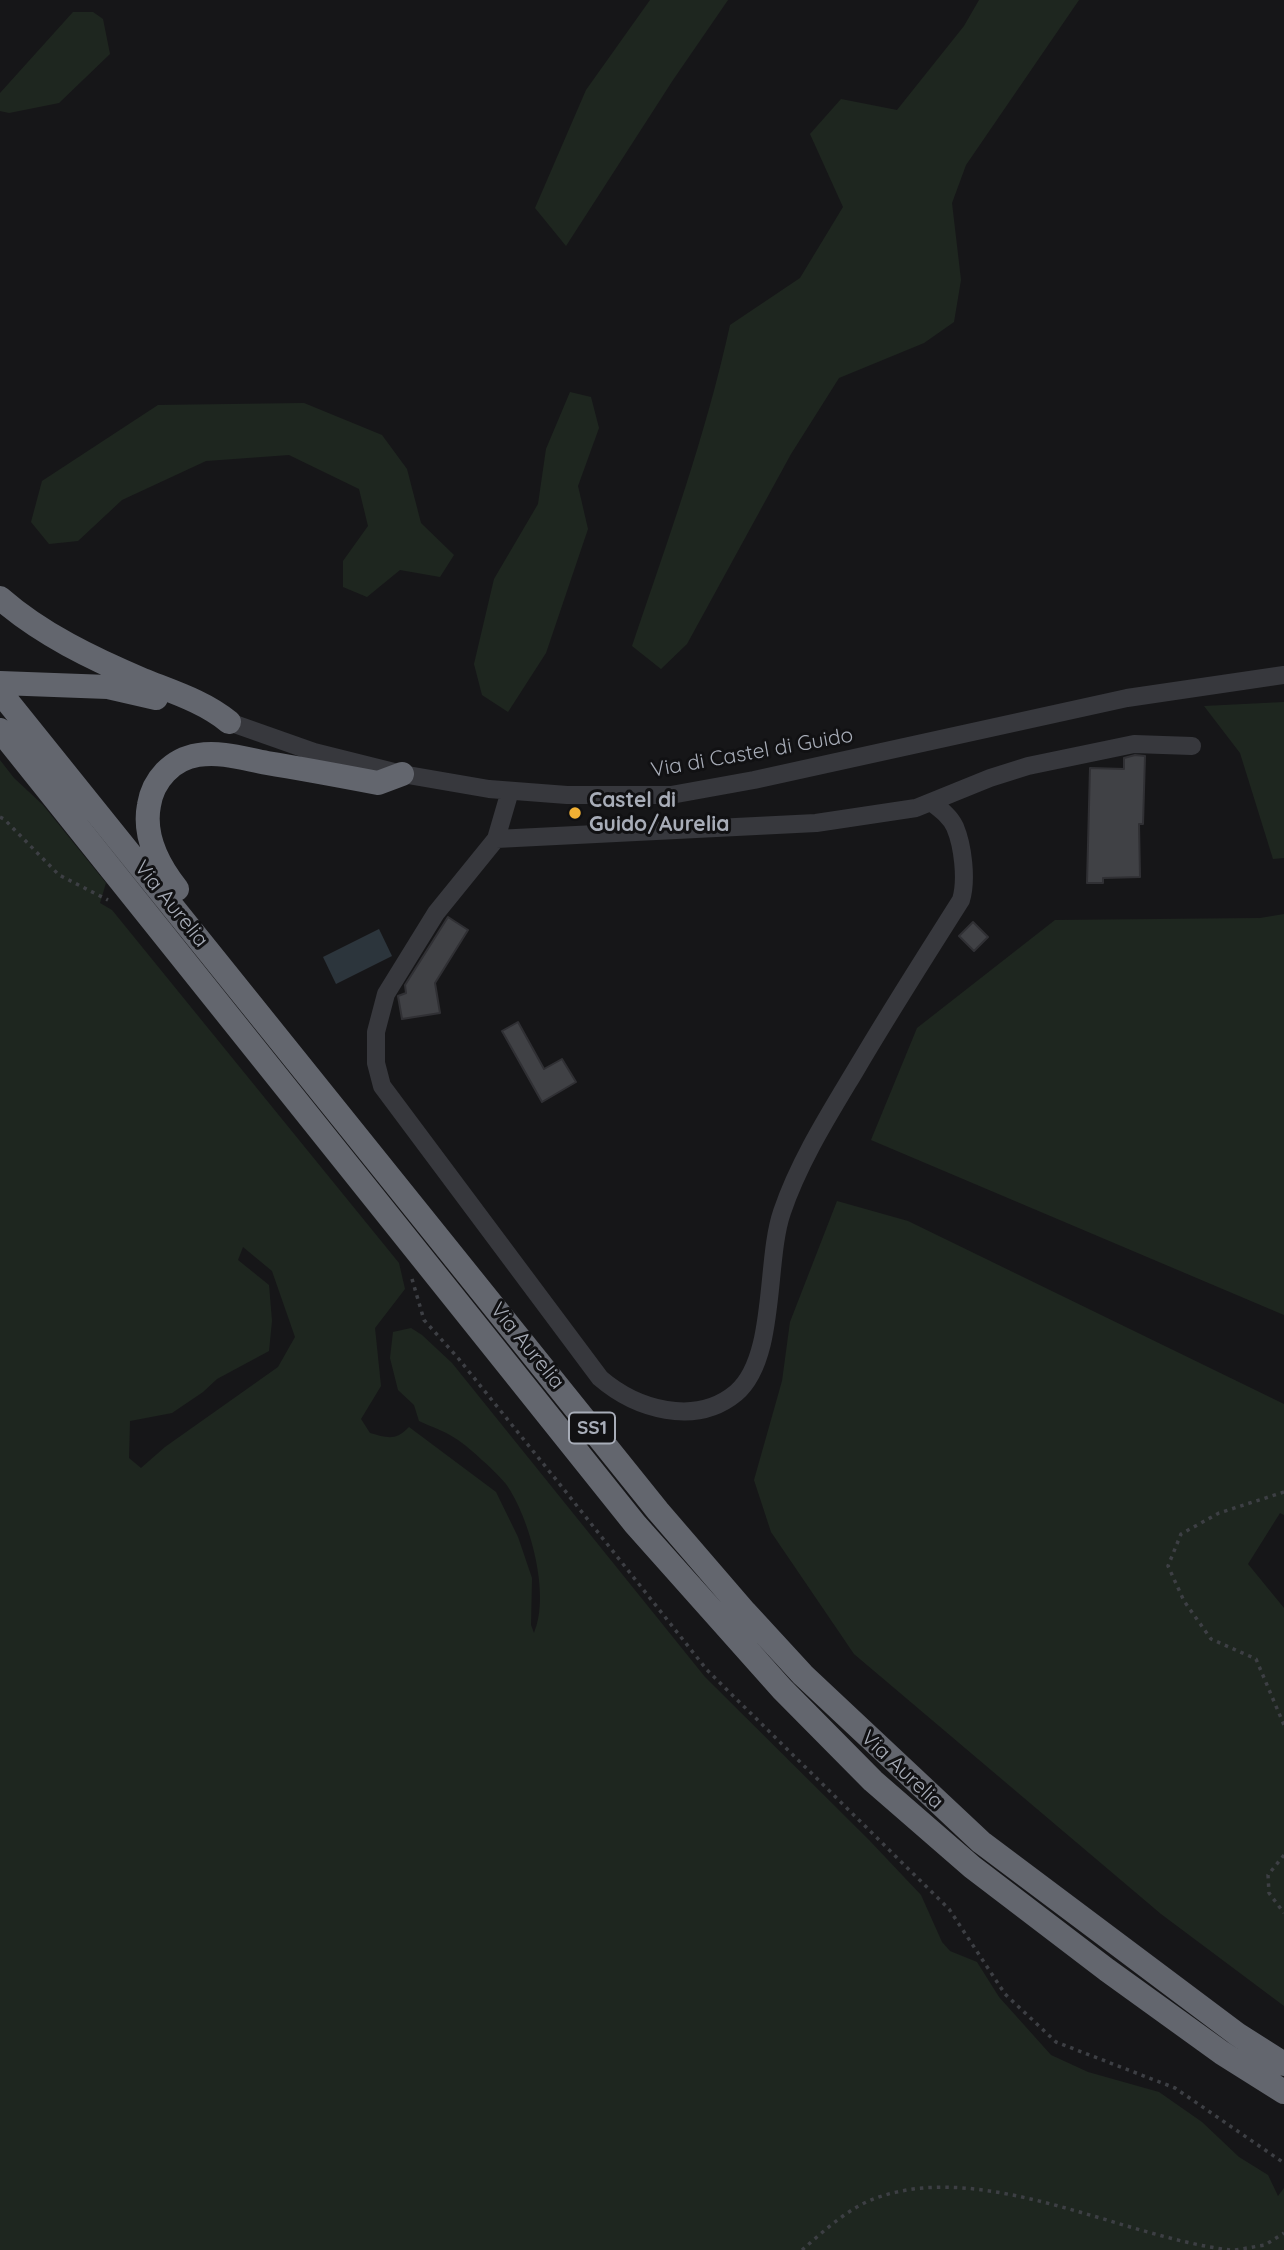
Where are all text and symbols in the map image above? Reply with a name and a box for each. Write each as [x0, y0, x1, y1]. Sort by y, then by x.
street label: Via di Castel di Guido [649, 723, 855, 783]
place label: Castel di Guido/Aurelia [589, 788, 730, 838]
marker: Castel di Guido/Aurelia [567, 805, 583, 821]
street label: Via Aurelia [129, 856, 213, 952]
street label: Via Aurelia [485, 1298, 569, 1394]
road number: SS1 [569, 1412, 615, 1444]
street label: Via Aurelia [855, 1725, 949, 1815]

